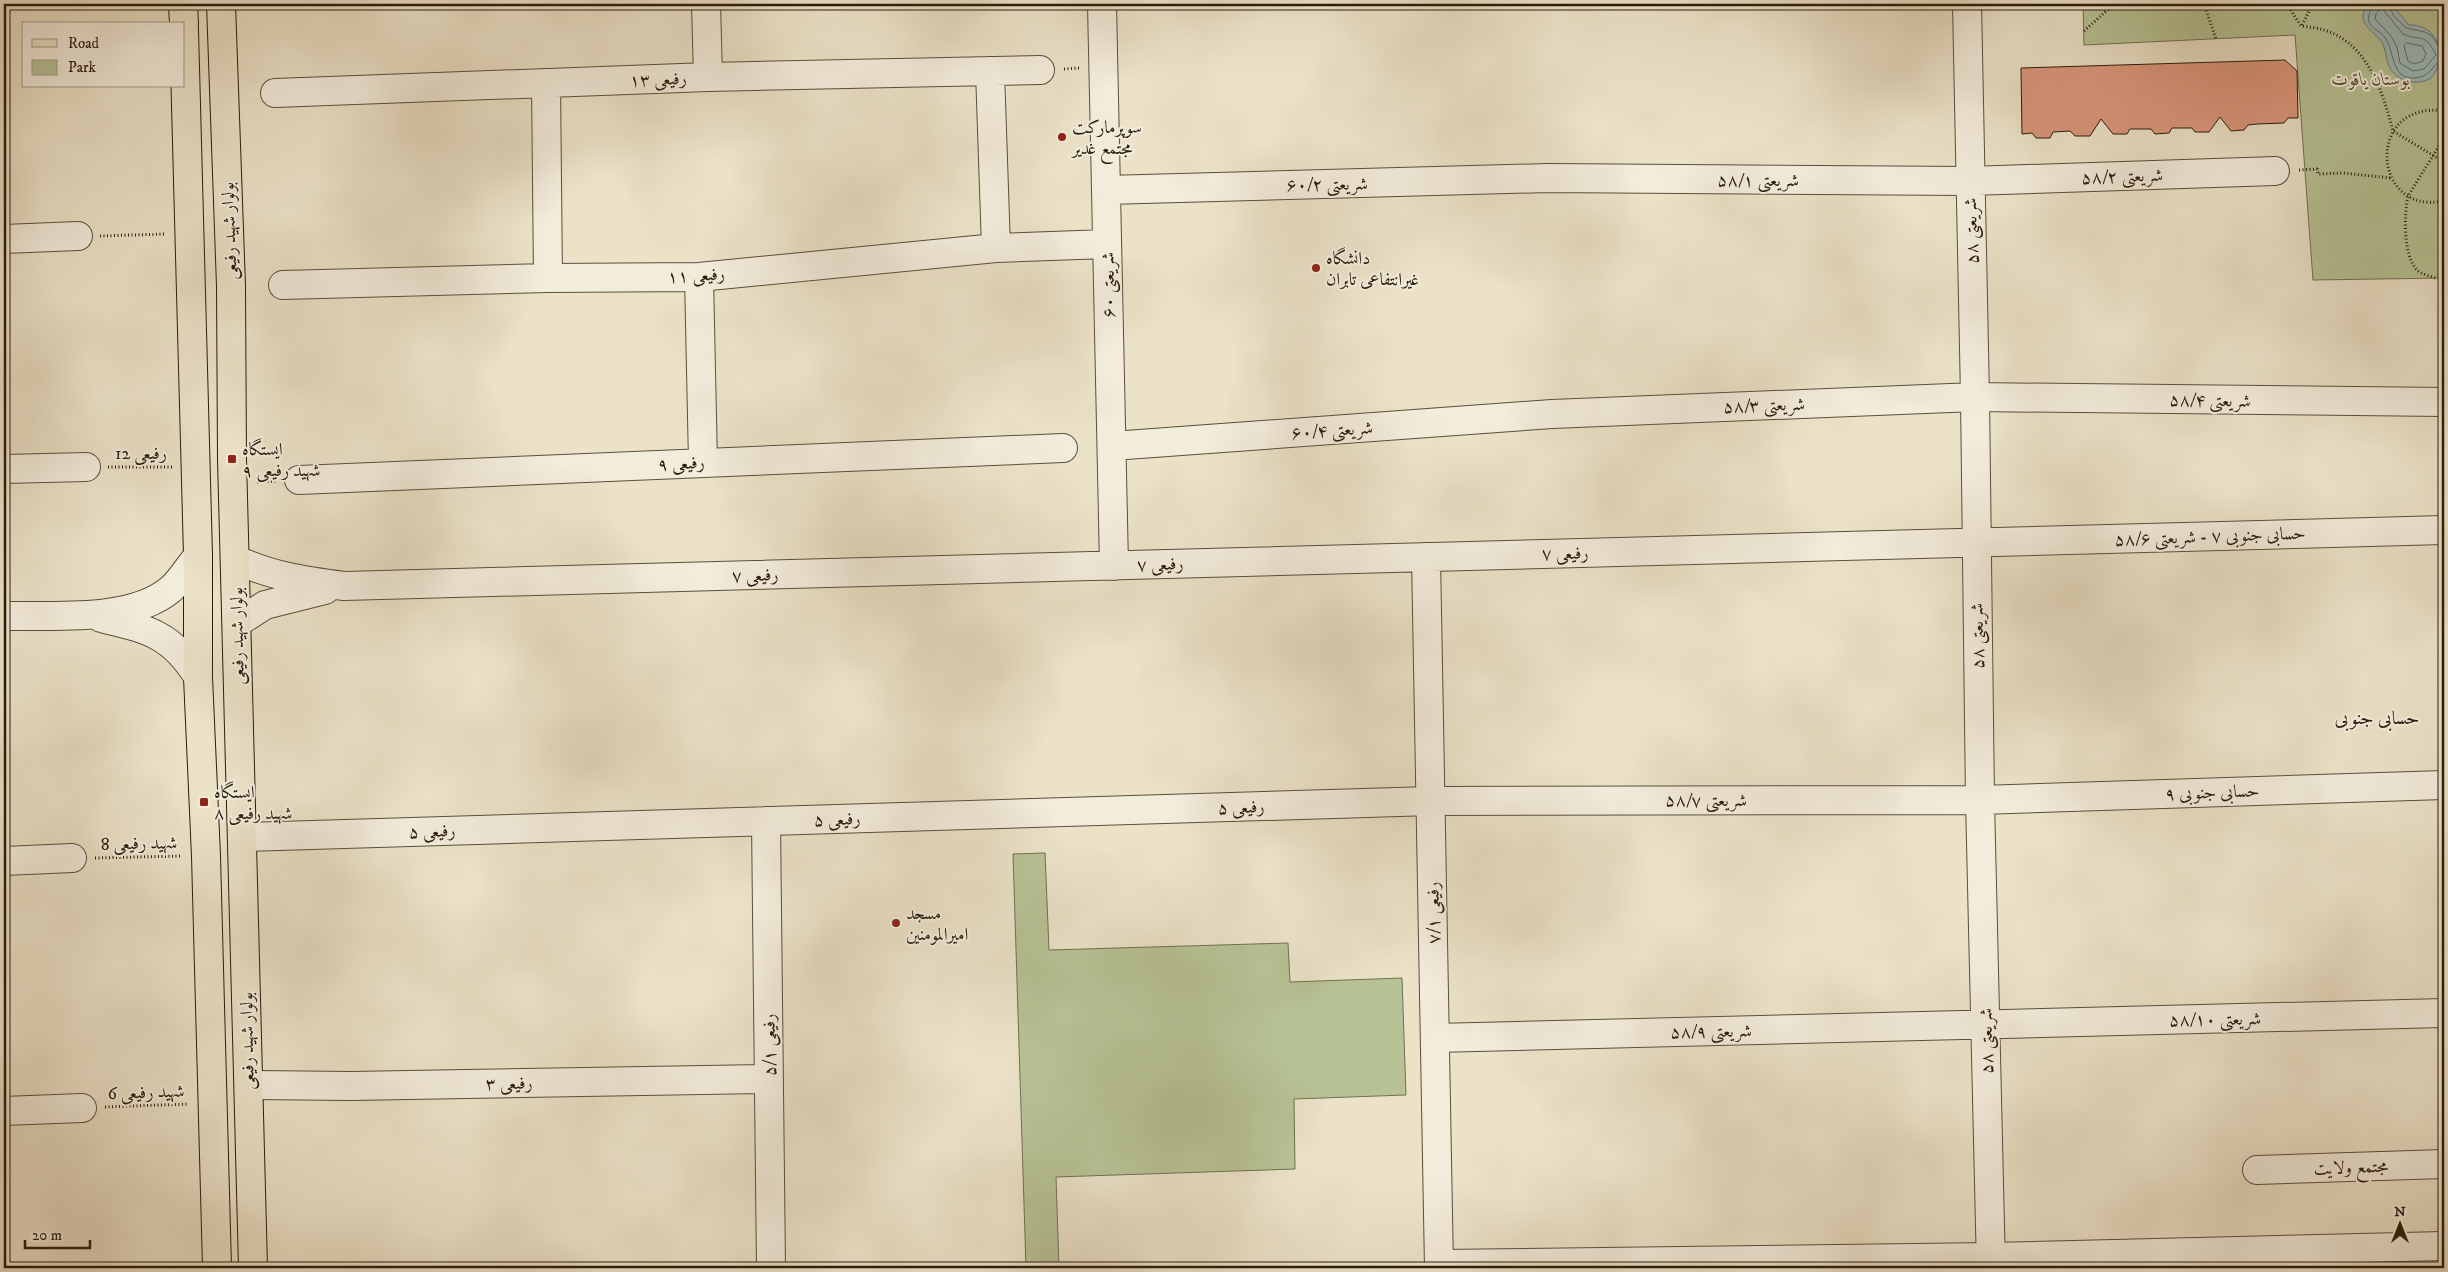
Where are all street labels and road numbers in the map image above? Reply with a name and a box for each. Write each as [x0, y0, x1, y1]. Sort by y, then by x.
street label: رفیعی ۱۳ [629, 68, 687, 93]
street label: شریعتی ۵۸/۲ [2081, 165, 2163, 190]
street label: شریعتی ۵۸/۱ [1717, 170, 1799, 193]
street label: شریعتی ۶۰/۲ [1286, 173, 1368, 198]
street label: بولوار شهید رفیعی [217, 182, 244, 280]
street label: شریعتی ۵۸ [1960, 197, 1985, 265]
street label: شریعتی ۶۰ [1097, 252, 1122, 318]
street label: رفیعی ۱۱ [667, 264, 725, 289]
street label: شریعتی ۵۸/۴ [2169, 389, 2251, 414]
street label: شریعتی ۵۸/۳ [1723, 394, 1805, 419]
street label: شریعتی ۶۰/۴ [1290, 417, 1374, 446]
street label: رفیعی 12 [115, 443, 167, 466]
street label: رفیعی ۹ [657, 452, 705, 477]
street label: حسابی جنوبی ۷ - شریعتی ۵۸/۶ [2114, 523, 2306, 552]
street label: رفیعی ۷ [1541, 543, 1589, 566]
street label: رفیعی ۷ [1136, 553, 1184, 578]
street label: رفیعی ۷ [731, 564, 779, 589]
street label: بولوار شهید رفیعی [226, 587, 251, 685]
street label: شریعتی ۵۸ [1966, 603, 1991, 669]
street label: حسابی جنوبی ۹ [2164, 780, 2260, 807]
street label: شریعتی ۵۸/۷ [1665, 790, 1747, 813]
street label: رفیعی ۵ [1217, 796, 1265, 821]
street label: رفیعی ۵ [813, 808, 861, 833]
street label: رفیعی ۵ [408, 820, 456, 845]
street label: شهید رفیعی 8 [100, 832, 178, 857]
street label: رفیعی ۷/۱ [1422, 881, 1447, 944]
street label: بولوار شهید رفیعی [236, 992, 261, 1090]
street label: شریعتی ۵۸ [1975, 1008, 2000, 1074]
street label: شریعتی ۵۸/۱۰ [2169, 1008, 2261, 1033]
street label: رفیعی ۵/۱ [758, 1013, 783, 1076]
street label: شریعتی ۵۸/۹ [1670, 1020, 1752, 1045]
street label: رفیعی ۳ [485, 1073, 533, 1096]
street label: شهید رفیعی 6 [107, 1081, 185, 1106]
street label: مجتمع ولایت [2314, 1156, 2389, 1184]

